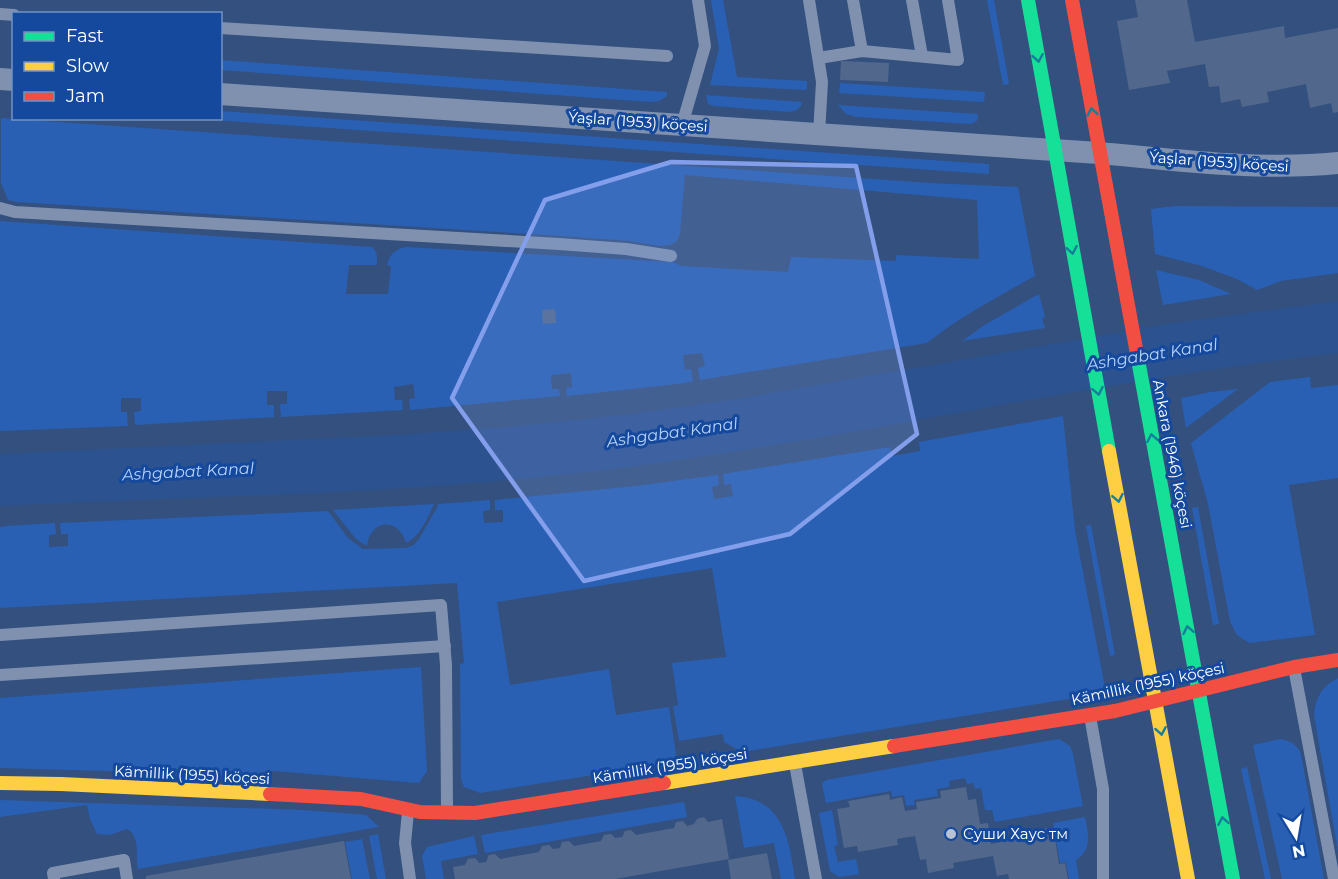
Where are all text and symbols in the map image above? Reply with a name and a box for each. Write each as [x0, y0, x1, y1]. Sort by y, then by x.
legend [12, 12, 222, 120]
text: Fast [66, 25, 104, 47]
one-way arrow [1031, 52, 1044, 62]
text: Slow [66, 55, 109, 77]
text: Jam [65, 85, 105, 107]
street label: Ýaşlar (1953) köçesi [568, 107, 708, 136]
one-way arrow [1086, 108, 1099, 118]
street label: Ýaşlar (1953) köçesi [1149, 147, 1289, 176]
one-way arrow [1065, 244, 1078, 254]
water label: Ashgabat Kanal [1084, 335, 1219, 374]
street label: Ankara (1946) köçesi [1149, 378, 1196, 530]
one-way arrow [1091, 386, 1104, 396]
water label: Ashgabat Kanal [604, 414, 739, 451]
one-way arrow [1146, 433, 1159, 443]
water label: Ashgabat Kanal [121, 459, 255, 484]
one-way arrow [1111, 492, 1124, 502]
one-way arrow [1182, 625, 1195, 635]
street label: Kämillik (1955) köçesi [1069, 658, 1226, 709]
one-way arrow [1154, 725, 1167, 735]
street label: Kämillik (1955) köçesi [591, 744, 749, 787]
street label: Kämillik (1955) köçesi [113, 761, 271, 788]
north arrow [1266, 807, 1326, 867]
one-way arrow [1217, 817, 1230, 827]
place label: Суши Хаус тм [963, 824, 1068, 843]
marker: Суши Хаус тм [944, 827, 958, 841]
text: N [1291, 841, 1307, 862]

